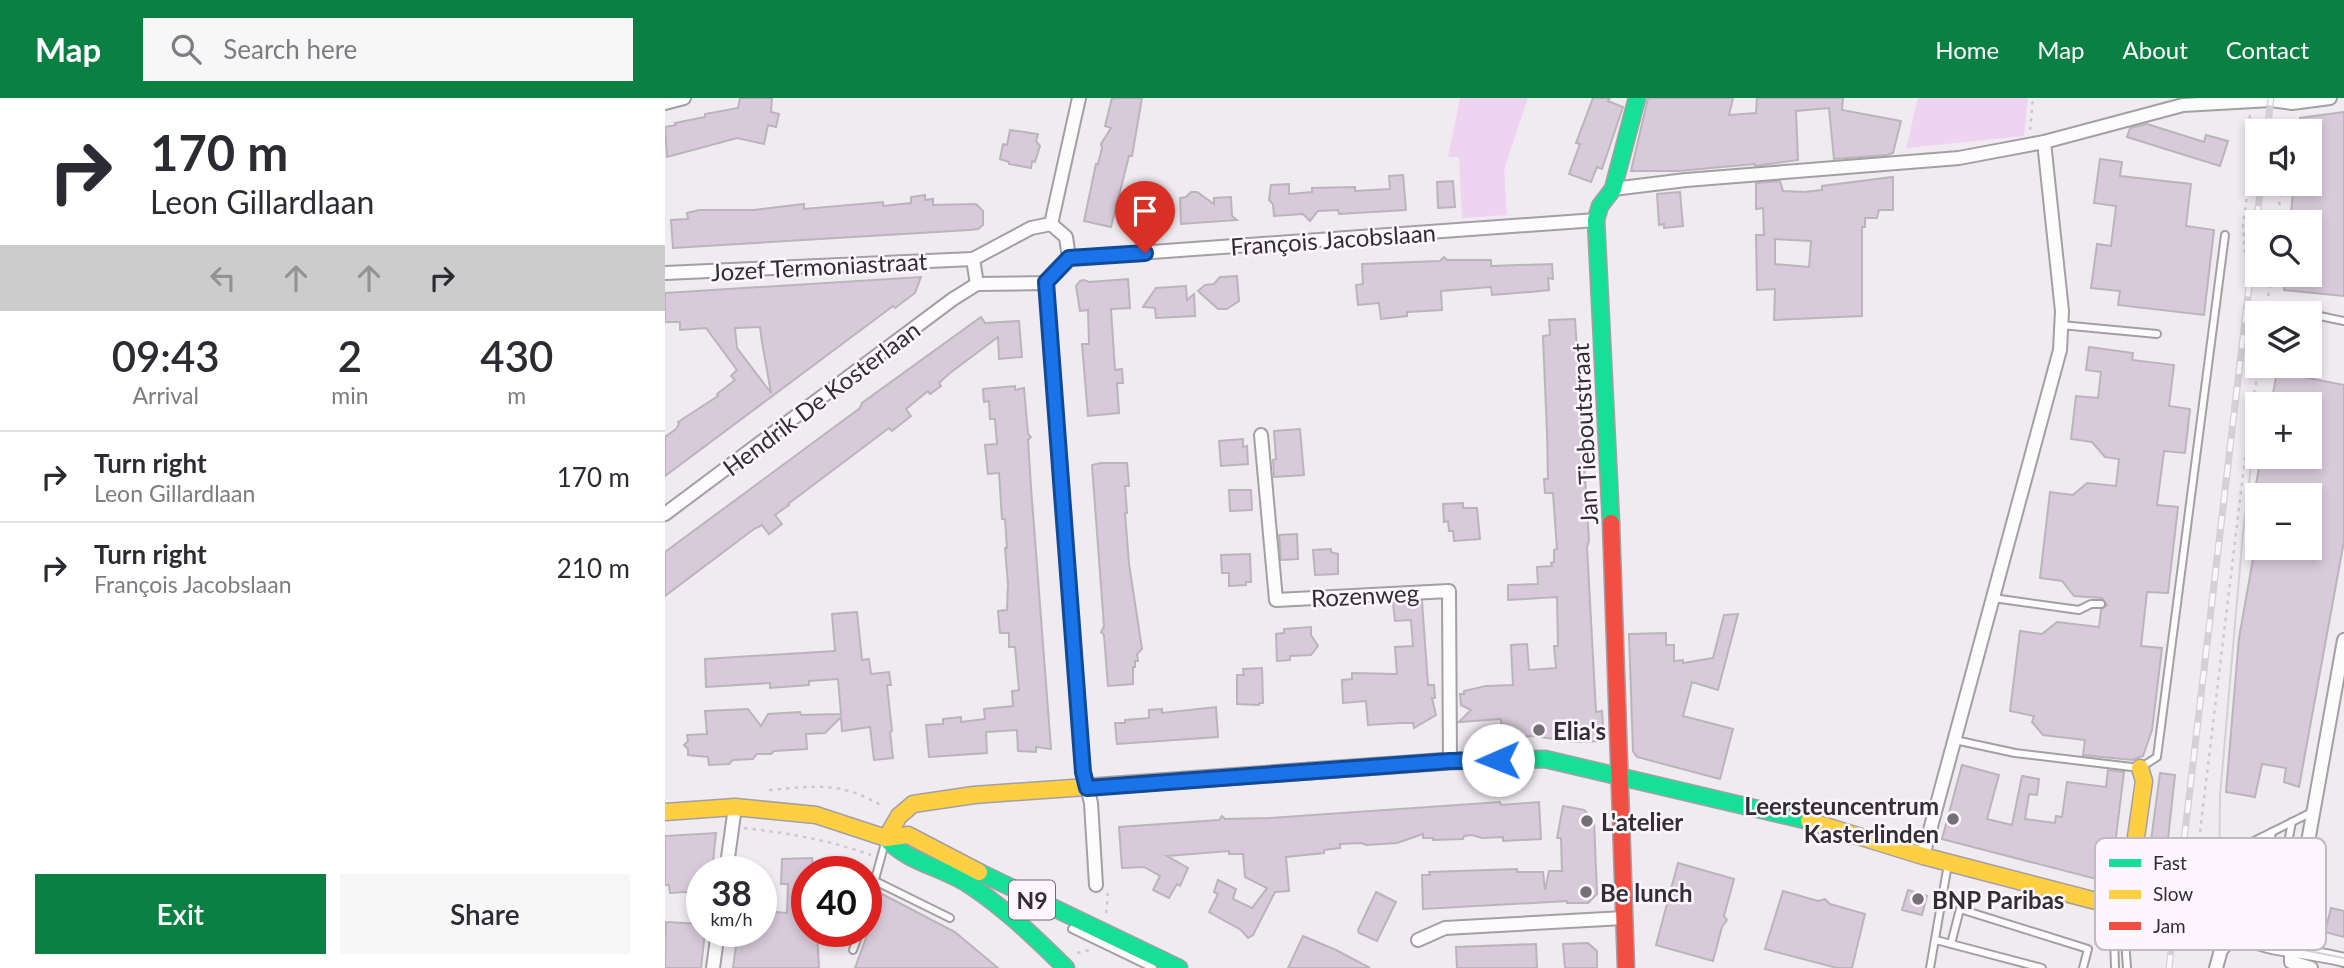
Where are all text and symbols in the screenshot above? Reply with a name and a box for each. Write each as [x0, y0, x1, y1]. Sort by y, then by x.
search box [143, 18, 633, 81]
text: Map [35, 29, 101, 69]
icon: search [167, 30, 205, 68]
text: Search here [223, 33, 357, 65]
text: Home [1935, 35, 1999, 64]
text: Map [2037, 35, 2085, 64]
text: About [2123, 35, 2188, 64]
text: Contact [2226, 35, 2309, 64]
map controls [2245, 119, 2322, 560]
button: sound [2245, 119, 2322, 196]
text: 170 m [150, 123, 288, 181]
icon: right [35, 126, 126, 217]
pin [1115, 181, 1175, 253]
text: Leon Gillardlaan [150, 182, 374, 221]
icon: arrive [1126, 192, 1164, 230]
button: search [2245, 210, 2322, 287]
street label: François Jacobslaan [1229, 217, 1437, 261]
street label: Jozef Termoniastraat [710, 246, 928, 286]
icon: left [204, 259, 242, 297]
icon: ahead [277, 259, 315, 297]
icon: ahead [350, 259, 388, 297]
icon: right [423, 259, 461, 297]
button: layers [2245, 301, 2322, 378]
street label: Hendrik De Kosterlaan [717, 314, 925, 482]
text: 09:43 [112, 331, 220, 381]
text: 2 [338, 331, 362, 381]
text: 430 [480, 331, 553, 381]
street label: Jan Tieboutstraat [1565, 342, 1603, 526]
text: Arrival [133, 381, 199, 409]
text: min [331, 381, 369, 409]
text: m [507, 381, 526, 409]
button: + [2245, 392, 2322, 469]
text: Turn right [94, 447, 207, 479]
icon: right [35, 458, 73, 496]
text: 170 m [557, 461, 630, 493]
text: Leon Gillardlaan [94, 479, 255, 507]
button: − [2245, 483, 2322, 560]
text: Turn right [94, 538, 207, 570]
icon: right [35, 549, 73, 587]
text: 210 m [557, 552, 630, 584]
text: François Jacobslaan [94, 570, 291, 598]
street label: Rozenweg [1310, 578, 1420, 612]
place label: Elia's [1553, 716, 1606, 745]
marker: Elia's [1531, 722, 1547, 738]
position arrow [1461, 723, 1535, 797]
place label: Leersteuncentrum Kasterlinden [1744, 791, 1939, 848]
place label: L'atelier [1601, 807, 1683, 836]
marker: Leersteuncentrum Kasterlinden [1945, 811, 1961, 827]
marker: L'atelier [1579, 813, 1595, 829]
legend [2095, 838, 2326, 950]
text: Fast [2153, 851, 2187, 874]
speed limit sign: 40 [791, 856, 882, 947]
text: 38 [711, 871, 752, 913]
button: Exit [35, 874, 326, 954]
button: Share [340, 874, 630, 954]
place label: Be lunch [1600, 878, 1692, 907]
road number: N9 [1009, 880, 1055, 920]
text: Slow [2153, 882, 2193, 905]
marker: Be lunch [1578, 884, 1594, 900]
place label: BNP Paribas [1932, 885, 2064, 914]
marker: BNP Paribas [1910, 891, 1926, 907]
text: km/h [710, 908, 753, 930]
text: Jam [2153, 914, 2186, 937]

